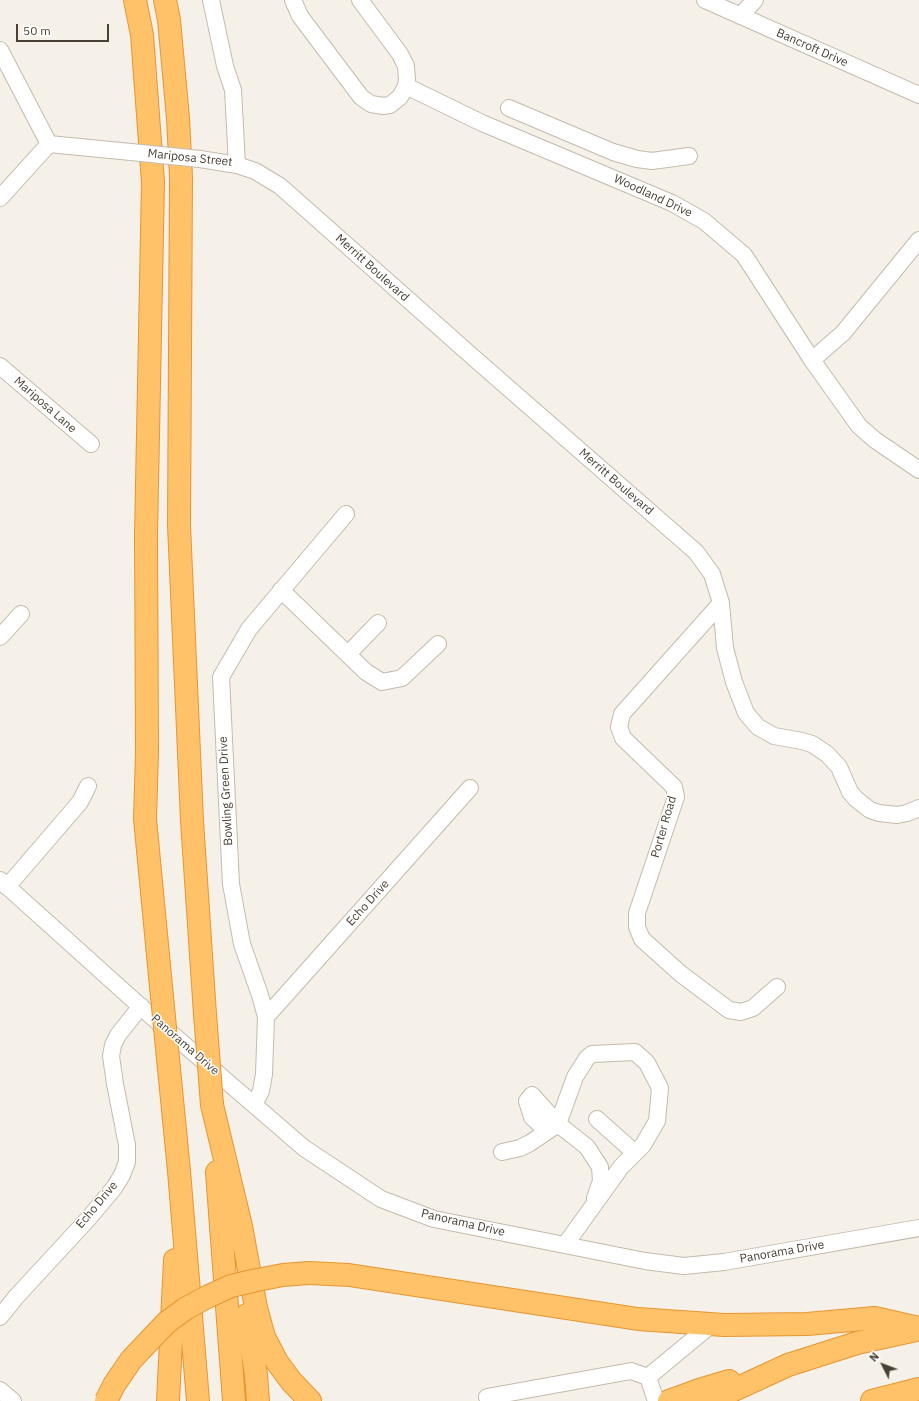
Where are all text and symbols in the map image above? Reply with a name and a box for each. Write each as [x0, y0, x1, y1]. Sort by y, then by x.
scale bar [18, 16, 111, 42]
text: 50 m [23, 23, 51, 38]
street label: Bancroft Drive [774, 26, 850, 70]
street label: Mariposa Street [147, 146, 233, 170]
street label: Woodland Drive [611, 172, 695, 220]
street label: Merritt Boulevard [332, 231, 412, 305]
street label: Mariposa Lane [11, 374, 79, 436]
street label: Merritt Boulevard [576, 446, 656, 518]
street label: Bowling Green Drive [216, 736, 236, 846]
street label: Porter Road [648, 794, 680, 860]
street label: Echo Drive [344, 877, 392, 929]
street label: Panorama Drive [148, 1012, 222, 1078]
street label: Echo Drive [73, 1178, 121, 1232]
street label: Panorama Drive [420, 1206, 506, 1240]
street label: Panorama Drive [739, 1237, 825, 1267]
north arrow [863, 1345, 903, 1385]
text: N [866, 1349, 882, 1365]

